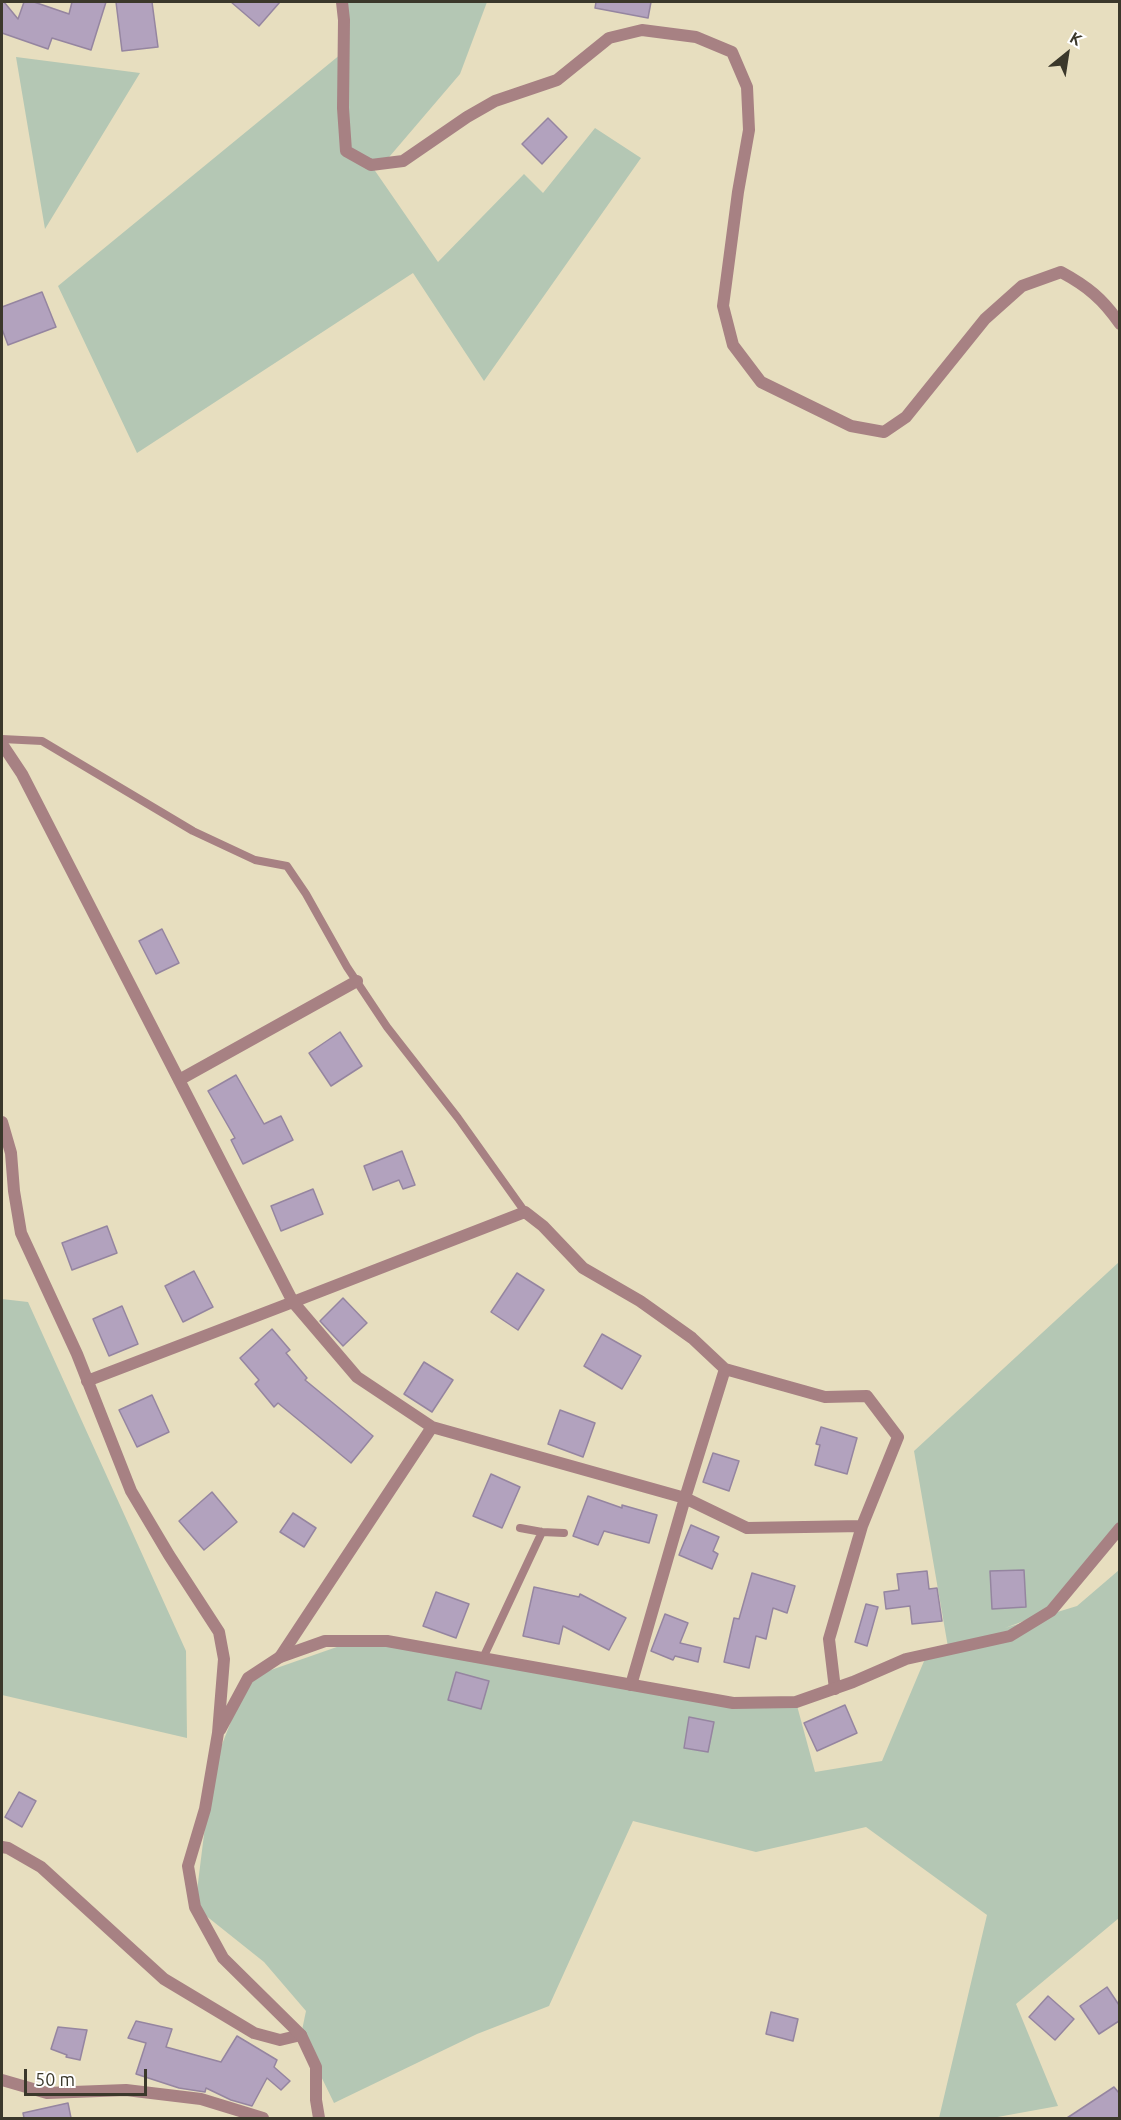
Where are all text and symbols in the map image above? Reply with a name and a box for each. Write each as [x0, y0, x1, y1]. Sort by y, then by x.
north arrow [1037, 24, 1097, 84]
text: K [1067, 28, 1085, 49]
scale bar [27, 2057, 150, 2095]
text: 50 m [35, 2069, 75, 2089]

